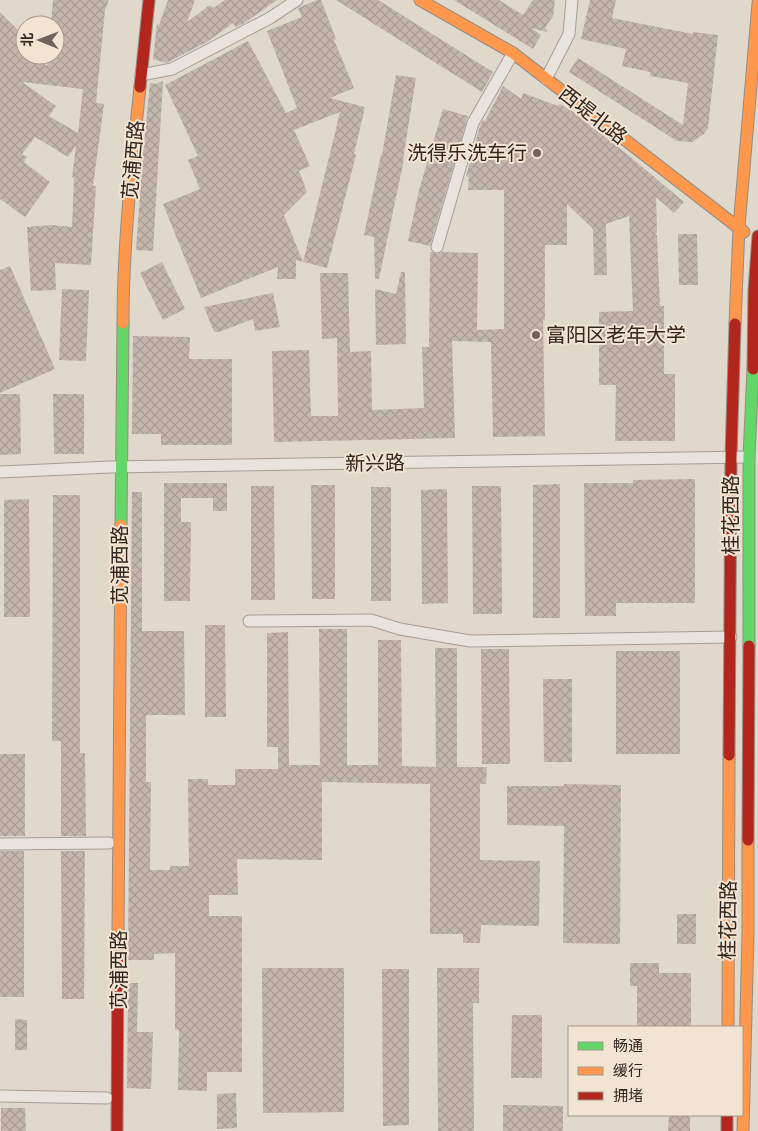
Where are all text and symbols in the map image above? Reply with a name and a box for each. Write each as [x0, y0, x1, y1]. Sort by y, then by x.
north arrow [15, 15, 65, 65]
text: 北 [19, 33, 36, 47]
street label: 西堤北路 [554, 81, 632, 149]
street label: 苋浦西路 [118, 119, 148, 201]
place label: 洗得乐洗车行 [407, 141, 527, 165]
marker: 洗得乐洗车行 [531, 147, 543, 159]
place label: 富阳区老年大学 [546, 323, 686, 347]
marker: 富阳区老年大学 [530, 329, 542, 341]
street label: 新兴路 [345, 450, 405, 476]
street label: 桂花西路 [719, 475, 743, 555]
street label: 苋浦西路 [108, 525, 132, 605]
street label: 桂花西路 [715, 880, 741, 960]
street label: 苋浦西路 [107, 930, 131, 1010]
legend [568, 1026, 743, 1116]
text: 畅通 [613, 1037, 643, 1055]
text: 缓行 [613, 1062, 643, 1080]
text: 拥堵 [613, 1087, 643, 1105]

